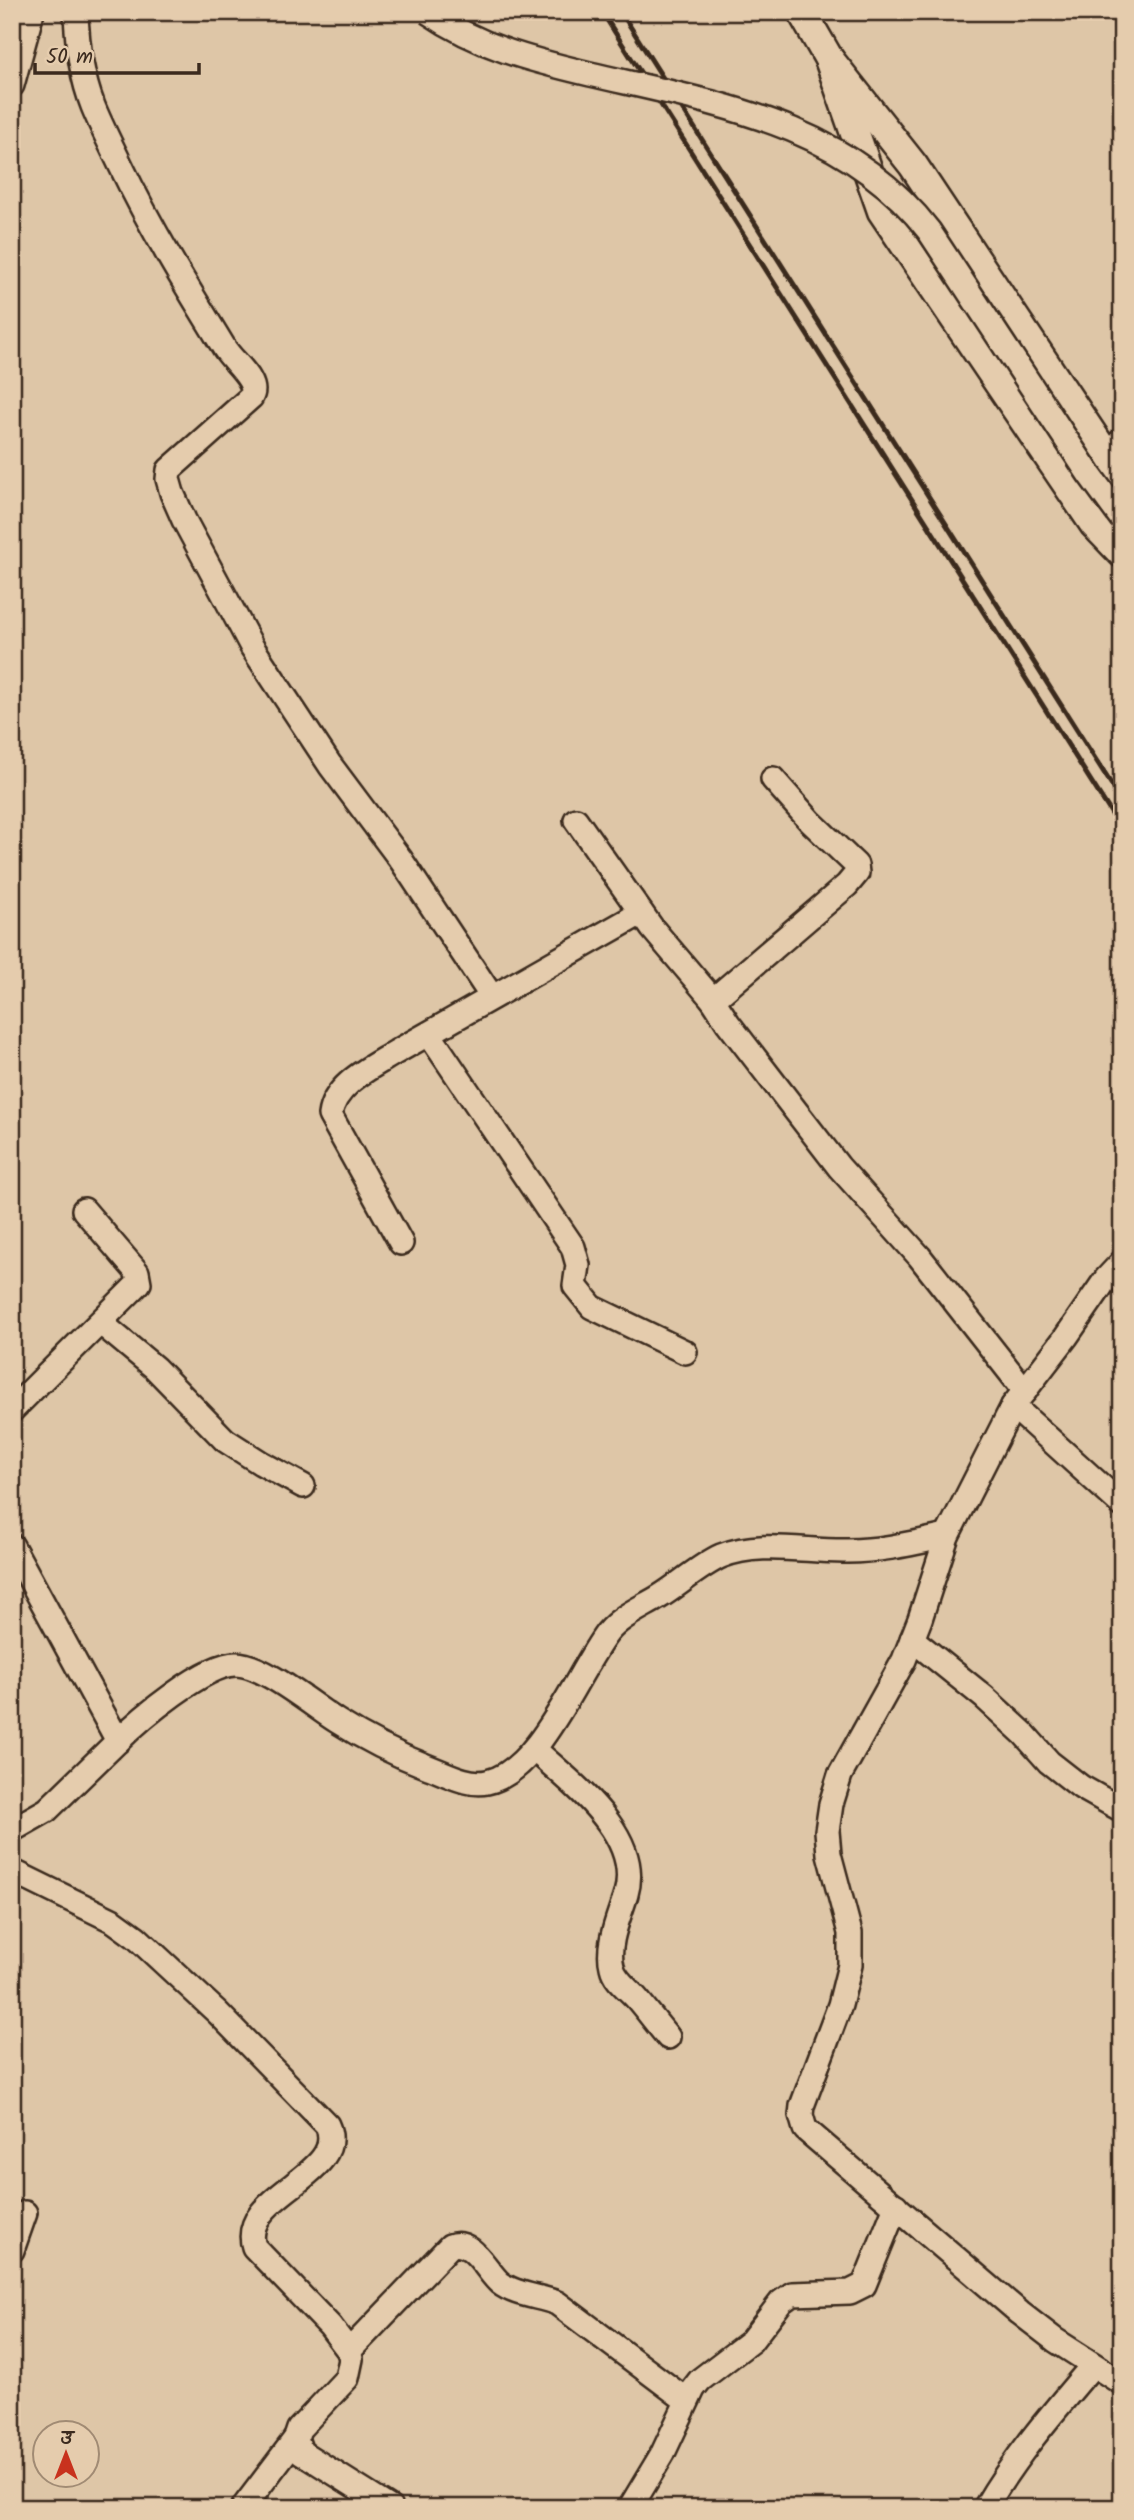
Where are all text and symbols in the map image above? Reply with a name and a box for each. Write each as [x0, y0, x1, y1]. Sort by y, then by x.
scale bar [35, 32, 200, 76]
text: 50 m [46, 41, 93, 74]
north arrow [32, 2418, 102, 2488]
text: उ [60, 2424, 76, 2454]

